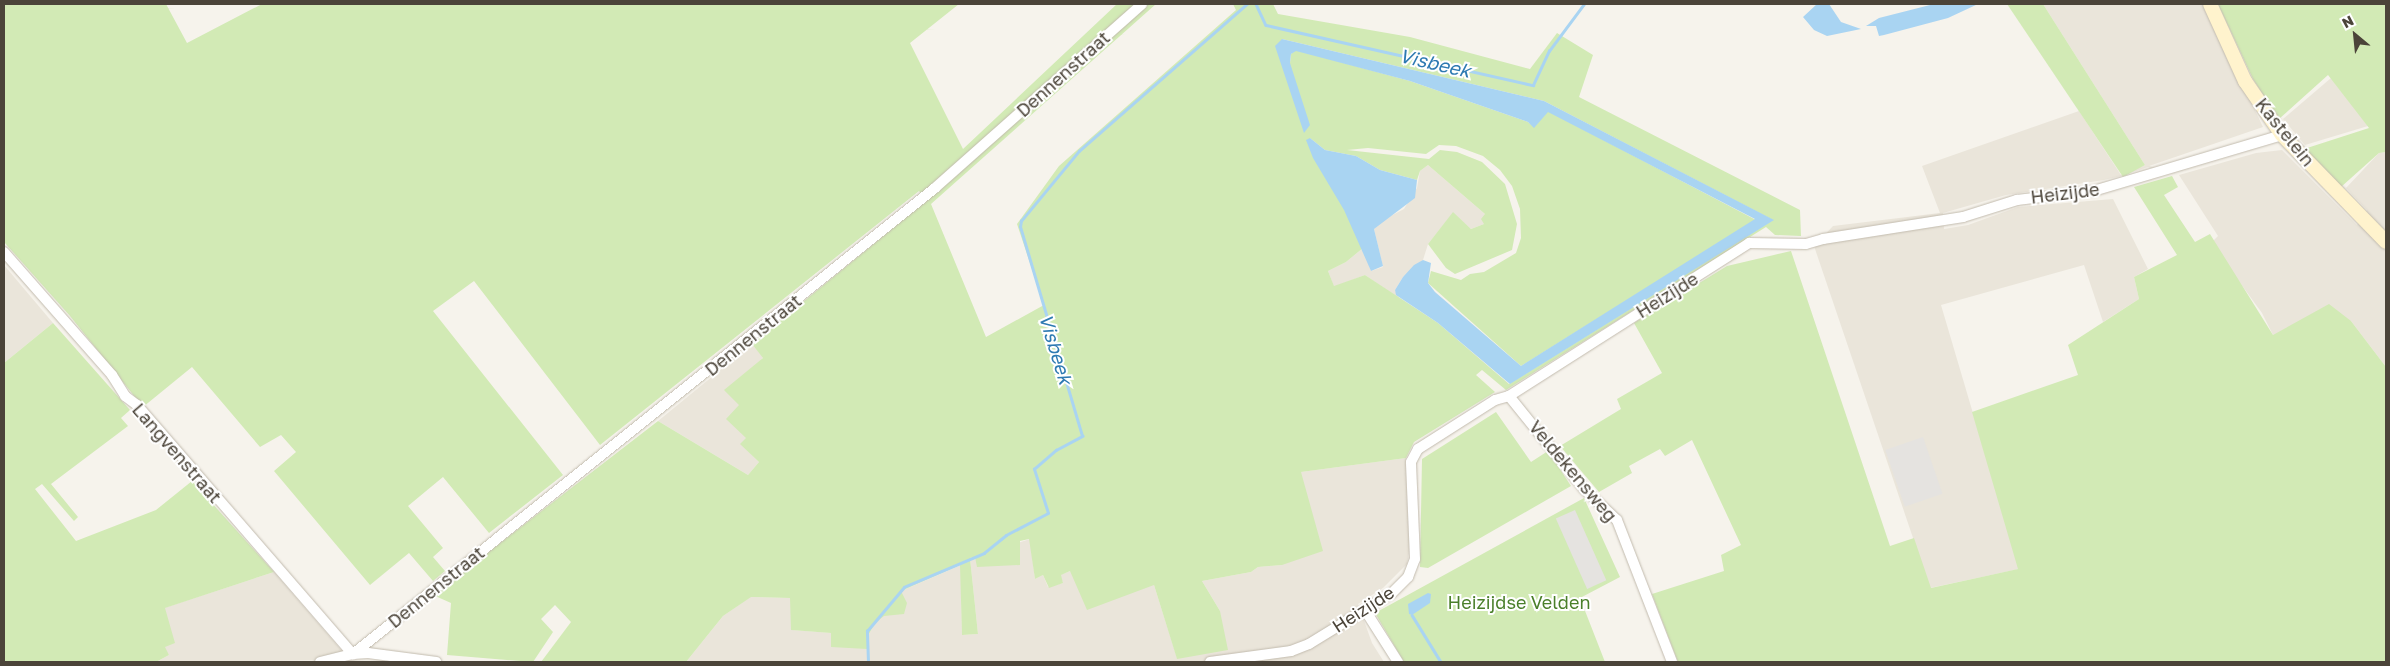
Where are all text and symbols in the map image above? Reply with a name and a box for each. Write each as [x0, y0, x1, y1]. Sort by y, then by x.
north arrow [2330, 10, 2380, 60]
text: N [2339, 11, 2356, 31]
street label: Dennenstraat [1012, 27, 1114, 121]
water label: Visbeek [1397, 44, 1473, 82]
street label: Kastelein [2251, 94, 2319, 170]
street label: Heizijde [2029, 178, 2101, 208]
street label: Heizijde [1632, 267, 1702, 323]
street label: Dennenstraat [700, 290, 806, 380]
water label: Visbeek [1035, 311, 1077, 387]
street label: Langvenstraat [128, 399, 226, 507]
street label: Veldekensweg [1524, 416, 1622, 526]
street label: Dennenstraat [383, 542, 489, 632]
street label: Heizijde [1328, 581, 1398, 637]
park label: Heizijdse Velden [1448, 591, 1590, 613]

